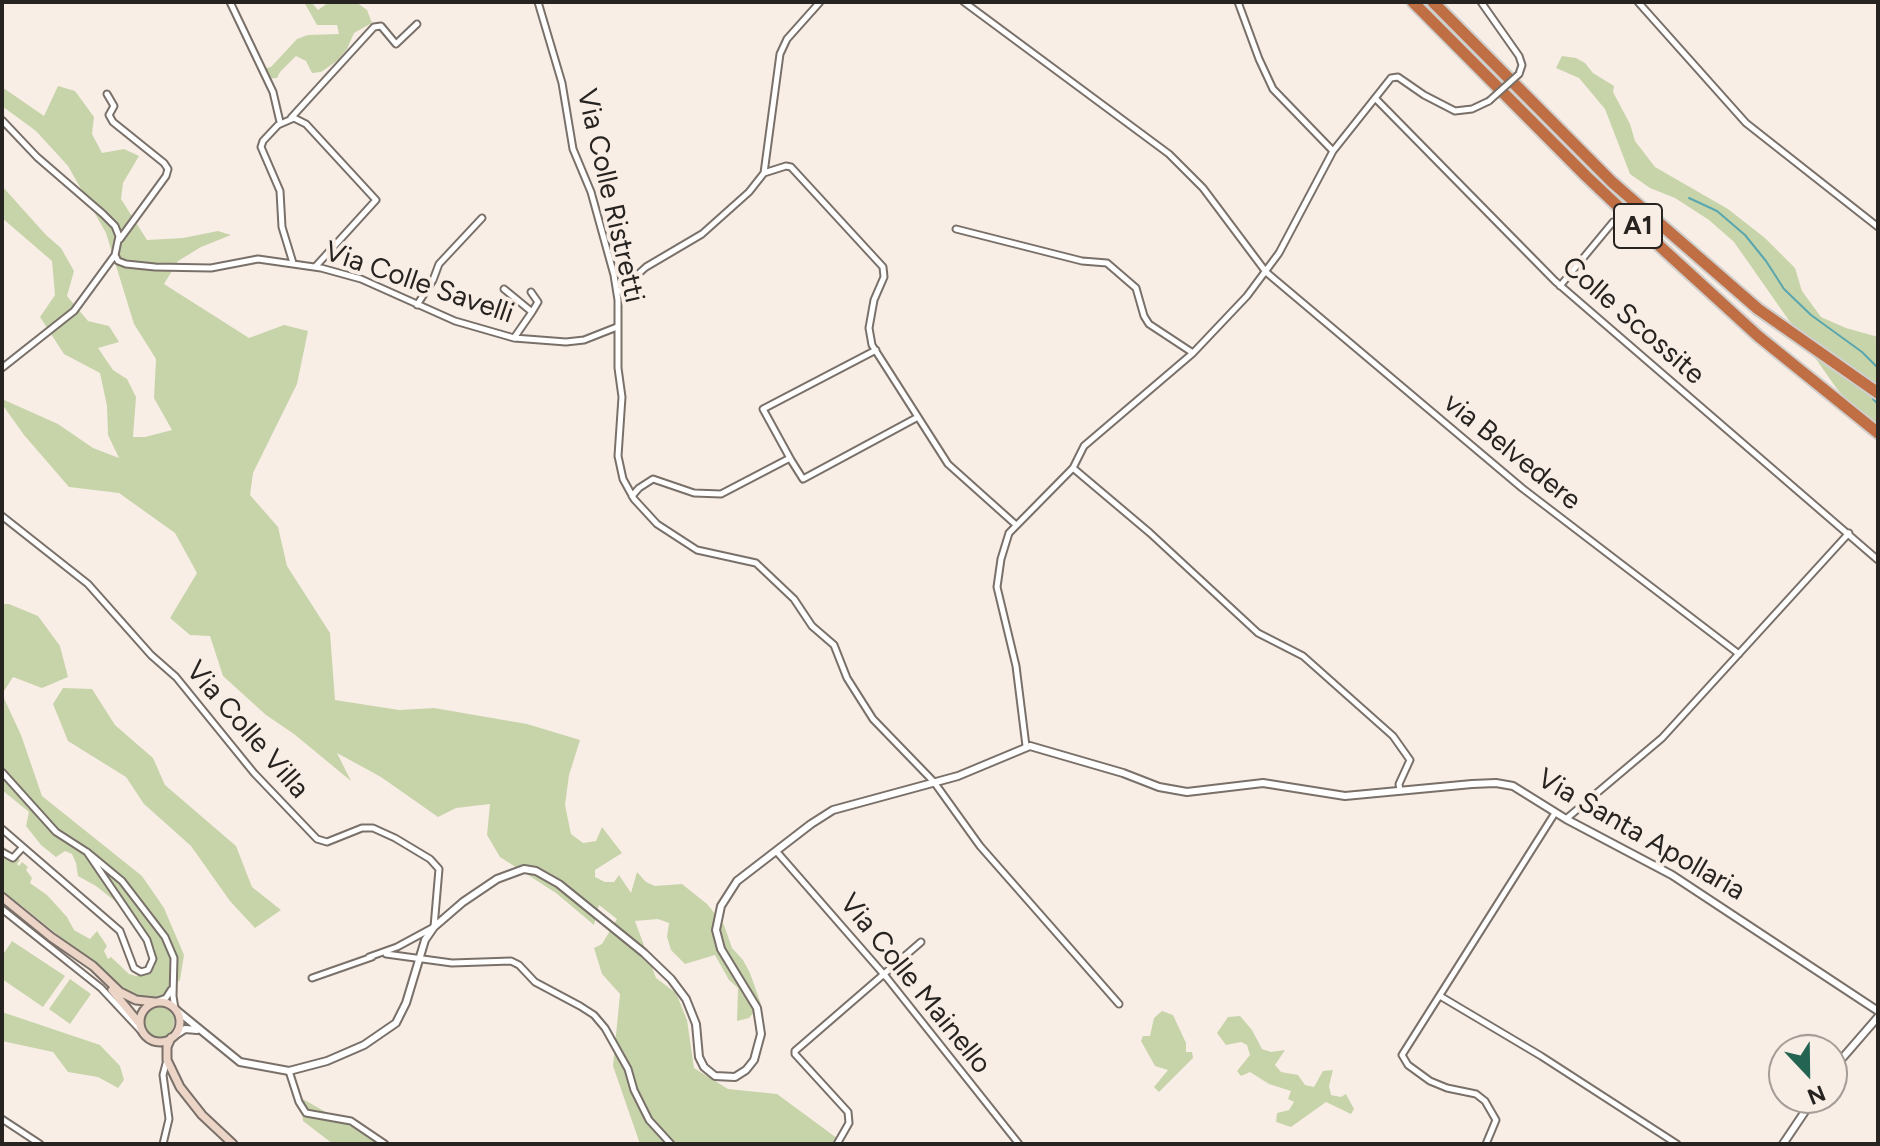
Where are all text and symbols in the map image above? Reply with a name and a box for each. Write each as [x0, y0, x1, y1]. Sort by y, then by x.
street label: Via Colle Ristretti [569, 86, 651, 306]
road number: A1 [1614, 204, 1662, 248]
street label: Via Colle Savelli [320, 235, 518, 331]
street label: Colle Scossite [1555, 250, 1711, 392]
street label: via Belvedere [1437, 386, 1587, 518]
street label: Via Colle Villa [178, 655, 316, 805]
street label: Via Santa Apollaria [1531, 762, 1751, 908]
street label: Via Colle Mainello [832, 887, 998, 1081]
north arrow [1768, 1034, 1848, 1114]
text: N [1803, 1079, 1829, 1111]

